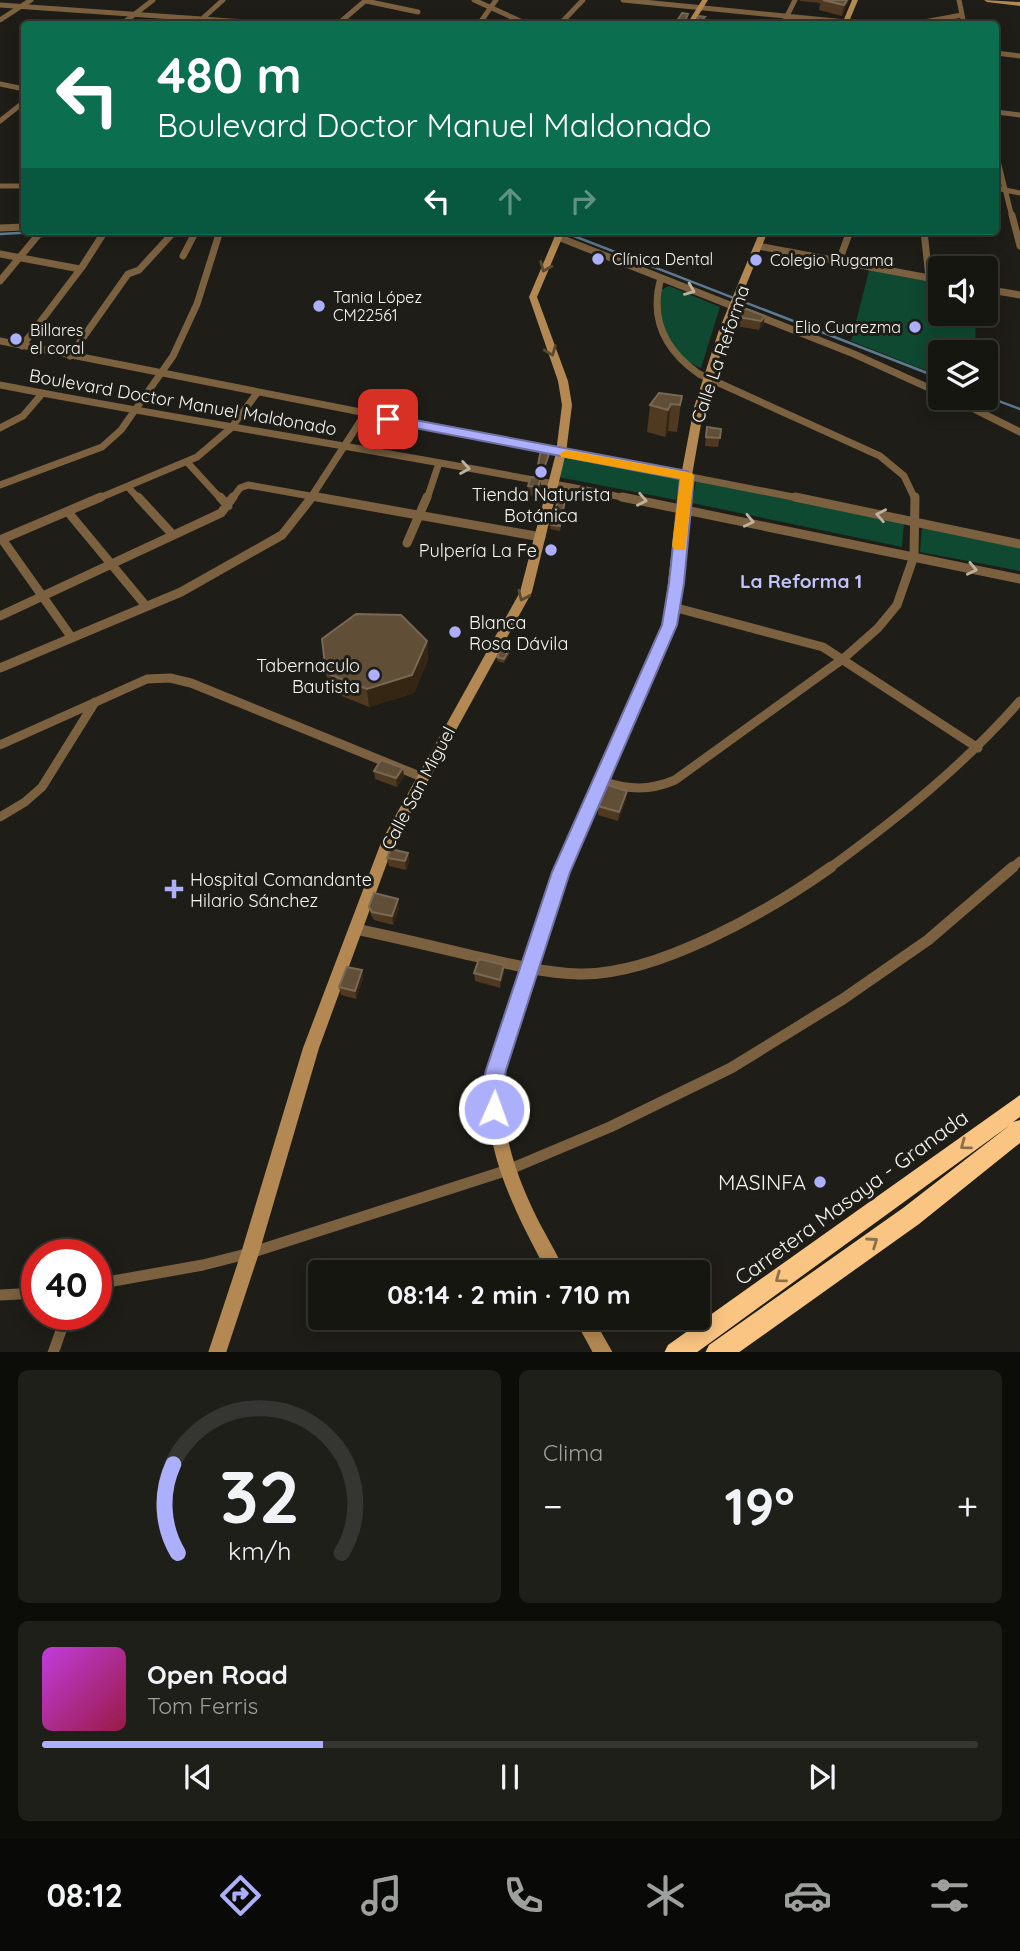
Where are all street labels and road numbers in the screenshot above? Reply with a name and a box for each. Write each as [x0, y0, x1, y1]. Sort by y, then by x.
street label: Calle La Reforma [686, 282, 754, 426]
street label: Boulevard Doctor Manuel Maldonado [27, 364, 339, 440]
street label: Calle San Miguel [376, 722, 460, 854]
street label: Carretera Masaya - Granada [729, 1104, 973, 1290]

